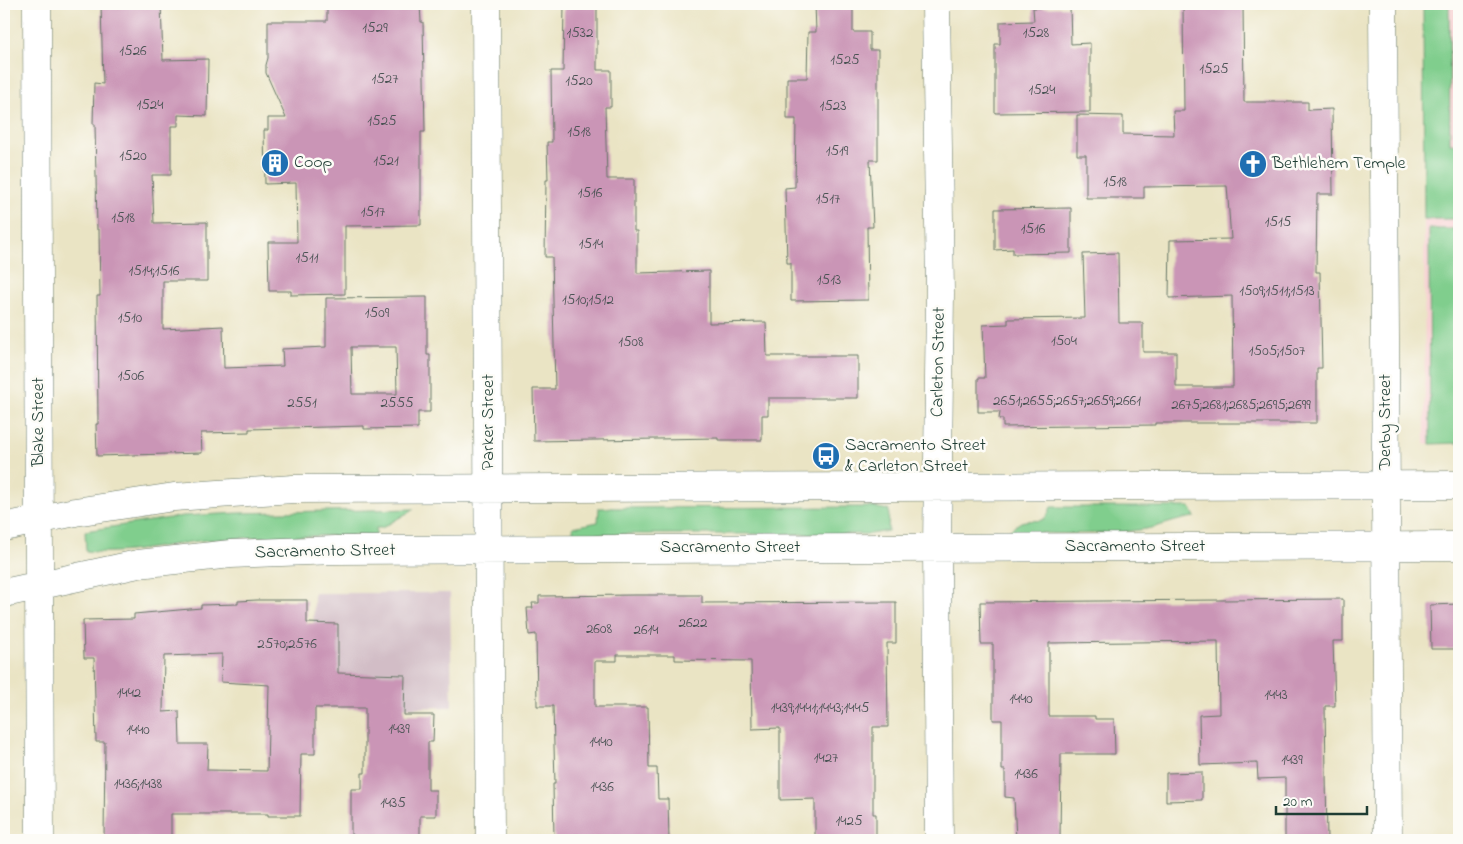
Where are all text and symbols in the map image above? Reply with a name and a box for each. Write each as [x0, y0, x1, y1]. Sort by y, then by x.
house number: 1529 [362, 17, 388, 39]
house number: 1532 [566, 22, 594, 44]
house number: 1528 [1023, 22, 1050, 44]
house number: 1526 [119, 40, 147, 62]
house number: 1525 [830, 49, 860, 71]
house number: 1525 [1199, 58, 1229, 80]
house number: 1527 [372, 68, 399, 90]
house number: 1520 [565, 70, 593, 92]
house number: 1524 [1029, 79, 1056, 101]
house number: 1524 [137, 94, 164, 116]
house number: 1523 [819, 95, 847, 117]
house number: 1525 [367, 110, 397, 132]
house number: 1518 [567, 121, 591, 143]
house number: 1519 [826, 140, 849, 162]
house number: 1520 [119, 145, 147, 167]
building icon: Coop [260, 148, 290, 178]
church icon: Bethlehem Temple [1238, 149, 1268, 179]
place label: Coop [294, 150, 333, 176]
house number: 1521 [373, 150, 399, 172]
place label: Bethlehem Temple [1271, 151, 1407, 177]
house number: 1518 [1103, 171, 1127, 193]
house number: 1516 [578, 182, 603, 204]
house number: 1517 [816, 188, 840, 210]
house number: 1517 [361, 201, 385, 223]
house number: 1518 [111, 207, 135, 229]
house number: 1515 [1265, 211, 1292, 233]
house number: 1516 [1021, 218, 1046, 240]
house number: 1514 [579, 233, 603, 255]
house number: 1511 [296, 247, 319, 269]
house number: 1514;1516 [129, 260, 180, 282]
house number: 1513 [817, 269, 841, 291]
house number: 1509;1511;1513 [1239, 280, 1315, 302]
house number: 1510;1512 [562, 289, 615, 311]
house number: 1509 [365, 302, 390, 324]
house number: 1510 [118, 307, 143, 329]
street label: Carleton Street [925, 307, 953, 417]
house number: 1504 [1051, 330, 1077, 352]
house number: 1508 [618, 331, 644, 353]
house number: 1505;1507 [1249, 340, 1305, 362]
house number: 1506 [118, 365, 145, 387]
street label: Parker Street [476, 374, 502, 470]
street label: Derby Street [1373, 374, 1399, 471]
street label: Blake Street [26, 377, 52, 468]
house number: 2651;2655;2657;2659;2661 [993, 390, 1141, 412]
house number: 2551 [287, 392, 317, 414]
house number: 2555 [380, 392, 414, 414]
house number: 2675;2681;2685;2695;2699 [1171, 394, 1311, 416]
place label: Sacramento Street & Carleton Street [845, 433, 986, 480]
bus stop icon: Sacramento Street & Carleton Street [811, 441, 841, 471]
street label: Sacramento Street [1065, 534, 1205, 560]
street label: Sacramento Street [660, 535, 800, 561]
street label: Sacramento Street [254, 538, 396, 566]
house number: 2622 [679, 612, 708, 634]
house number: 2608 [586, 618, 612, 640]
house number: 2614 [633, 619, 659, 641]
house number: 2570;2576 [257, 633, 317, 655]
house number: 1442 [117, 682, 142, 704]
house number: 1443 [1264, 684, 1288, 706]
house number: 1440 [1009, 688, 1033, 710]
house number: 1439;1441;1443;1445 [771, 697, 870, 719]
house number: 1439 [388, 718, 410, 740]
house number: 1440 [126, 719, 150, 741]
house number: 1440 [589, 731, 613, 753]
house number: 1427 [814, 747, 838, 769]
house number: 1439 [1281, 749, 1303, 771]
house number: 1436 [1014, 763, 1038, 785]
house number: 1436;1438 [114, 773, 163, 795]
house number: 1436 [590, 776, 614, 798]
scale bar [1276, 784, 1367, 816]
text: 20 m [1283, 791, 1313, 813]
house number: 1435 [380, 792, 406, 814]
house number: 1425 [836, 810, 863, 832]

